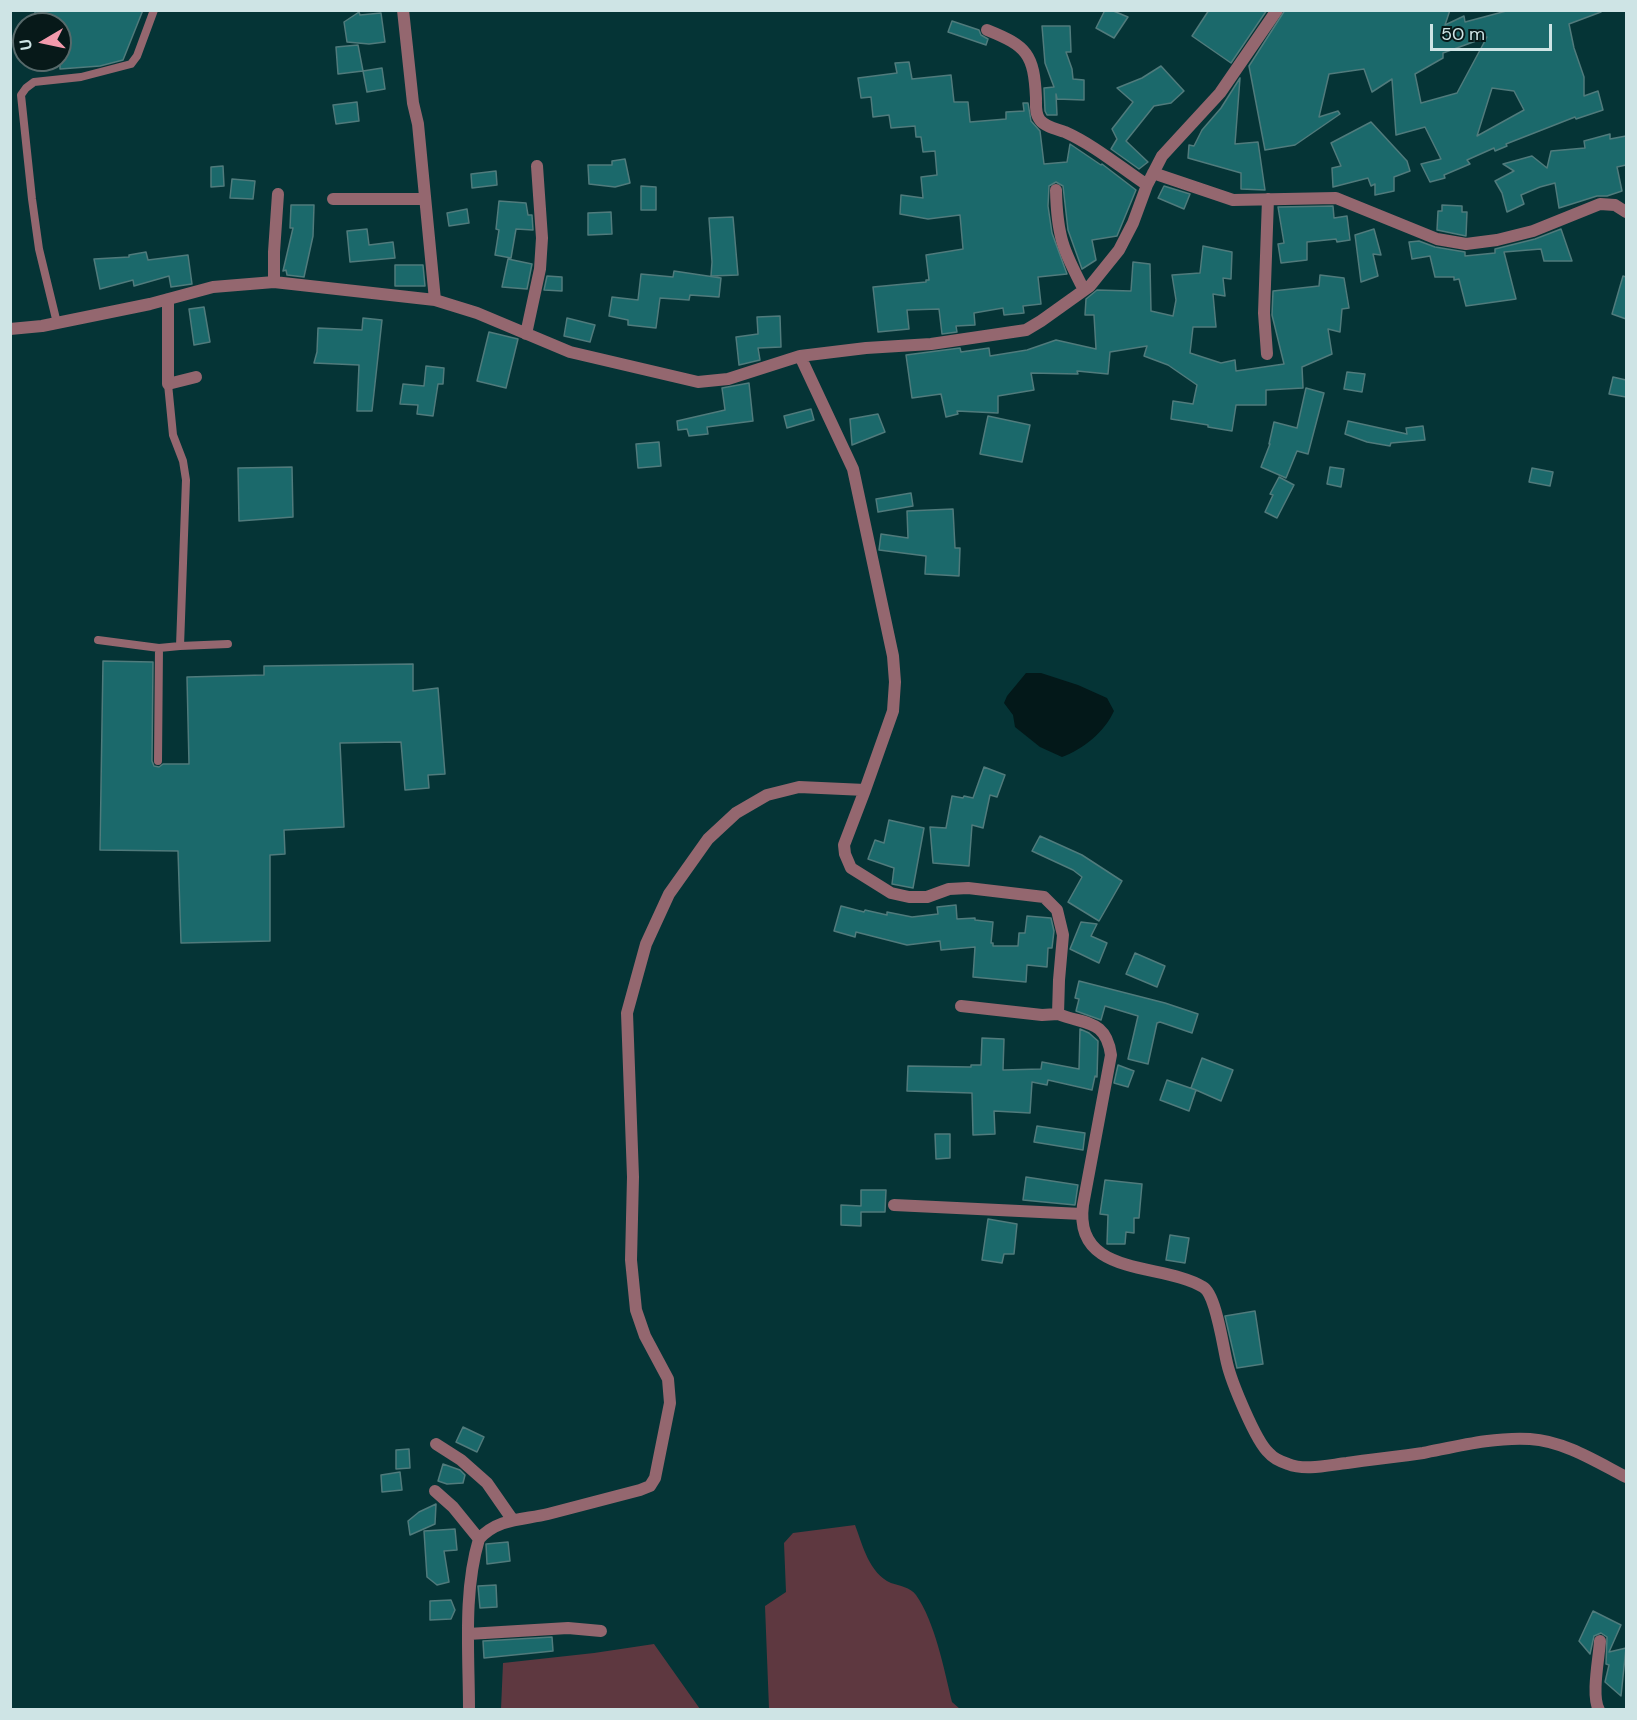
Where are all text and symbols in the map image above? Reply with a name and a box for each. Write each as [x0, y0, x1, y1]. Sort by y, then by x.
north arrow [12, 12, 72, 72]
scale bar [1433, 12, 1554, 50]
text: 50 m [1441, 22, 1485, 46]
text: U [14, 38, 37, 52]

